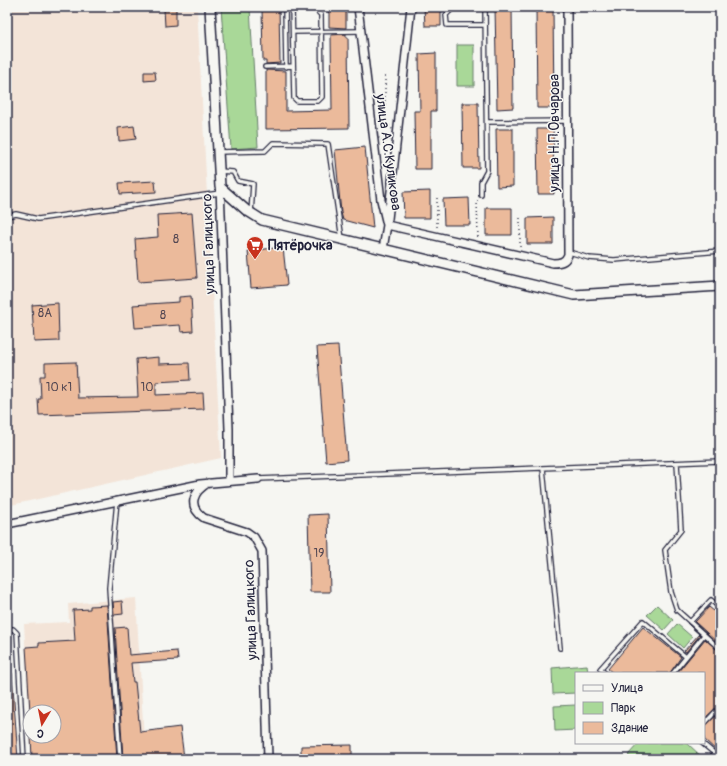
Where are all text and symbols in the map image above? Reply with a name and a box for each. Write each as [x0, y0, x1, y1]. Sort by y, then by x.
street label: улица Н.П.Овчарова [546, 74, 563, 193]
street label: улица А.С.Куликова [372, 92, 405, 211]
street label: улица Галицкого [198, 193, 219, 296]
house number: 8 [173, 232, 179, 247]
supermarket icon: Пятёрочка [245, 235, 265, 260]
place label: Пятёрочка [268, 237, 333, 254]
house number: 8А [38, 306, 52, 321]
house number: 8 [160, 308, 166, 323]
house number: 10 к1 [46, 380, 72, 395]
house number: 10 [141, 380, 153, 395]
house number: 19 [314, 546, 324, 561]
street label: улица Галицкого [240, 559, 261, 662]
legend [575, 672, 705, 744]
text: Улица [611, 681, 643, 696]
text: Парк [611, 701, 636, 716]
north arrow [22, 704, 62, 744]
text: Здание [611, 721, 648, 736]
text: С [36, 726, 45, 740]

